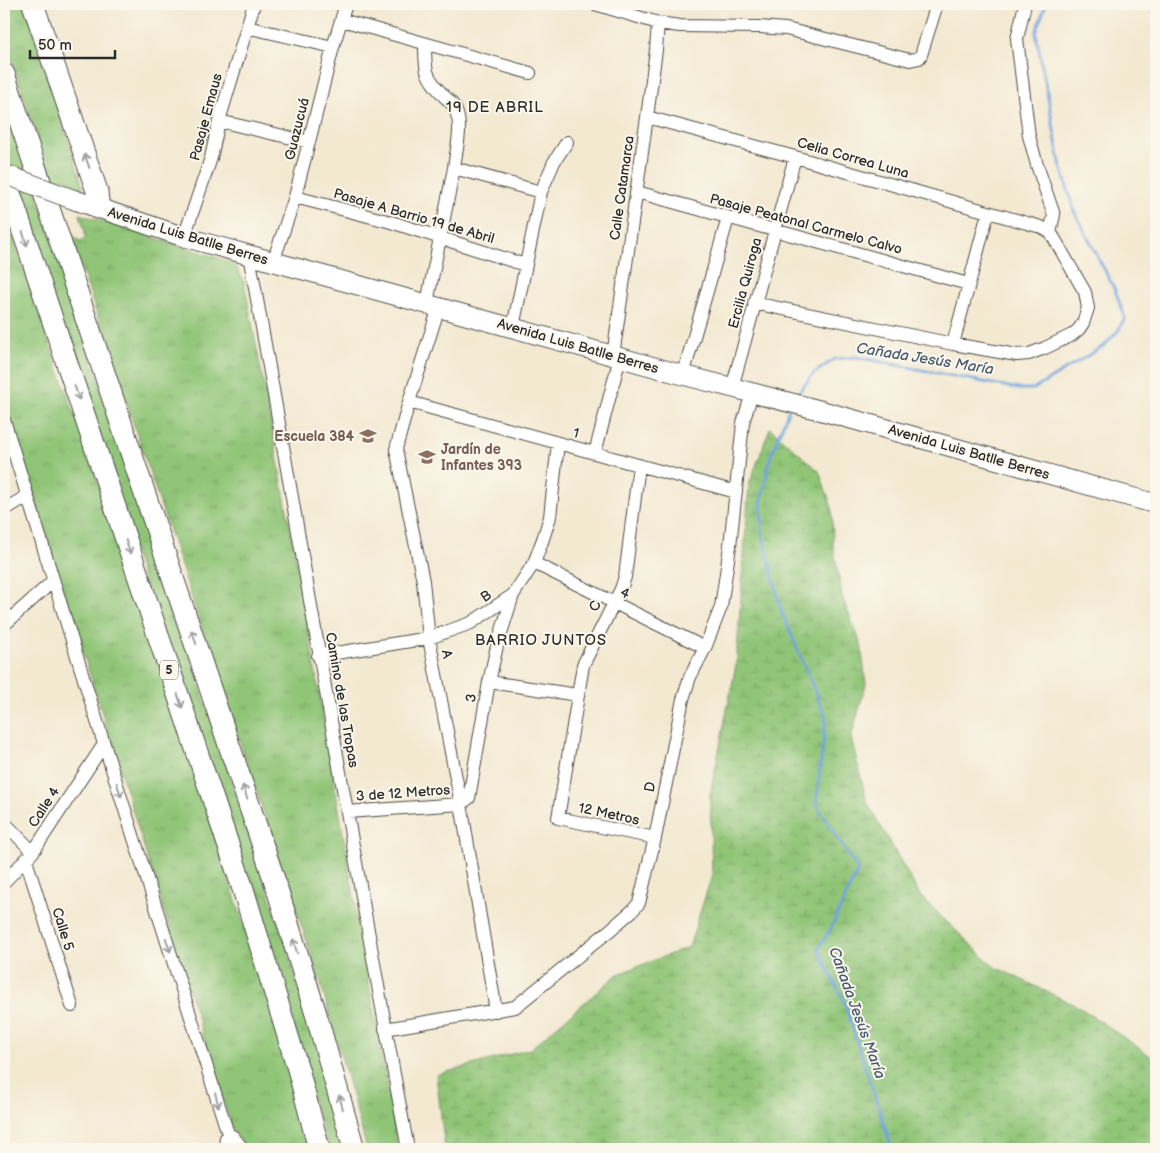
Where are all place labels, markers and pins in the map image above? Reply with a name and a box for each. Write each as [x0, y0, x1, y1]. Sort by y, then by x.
school or university icon: Escuela 384 [358, 426, 378, 446]
place label: Escuela 384 [274, 428, 355, 445]
place label: Jardín de Infantes 393 [441, 441, 522, 474]
school or university icon: Jardín de Infantes 393 [417, 447, 437, 467]

